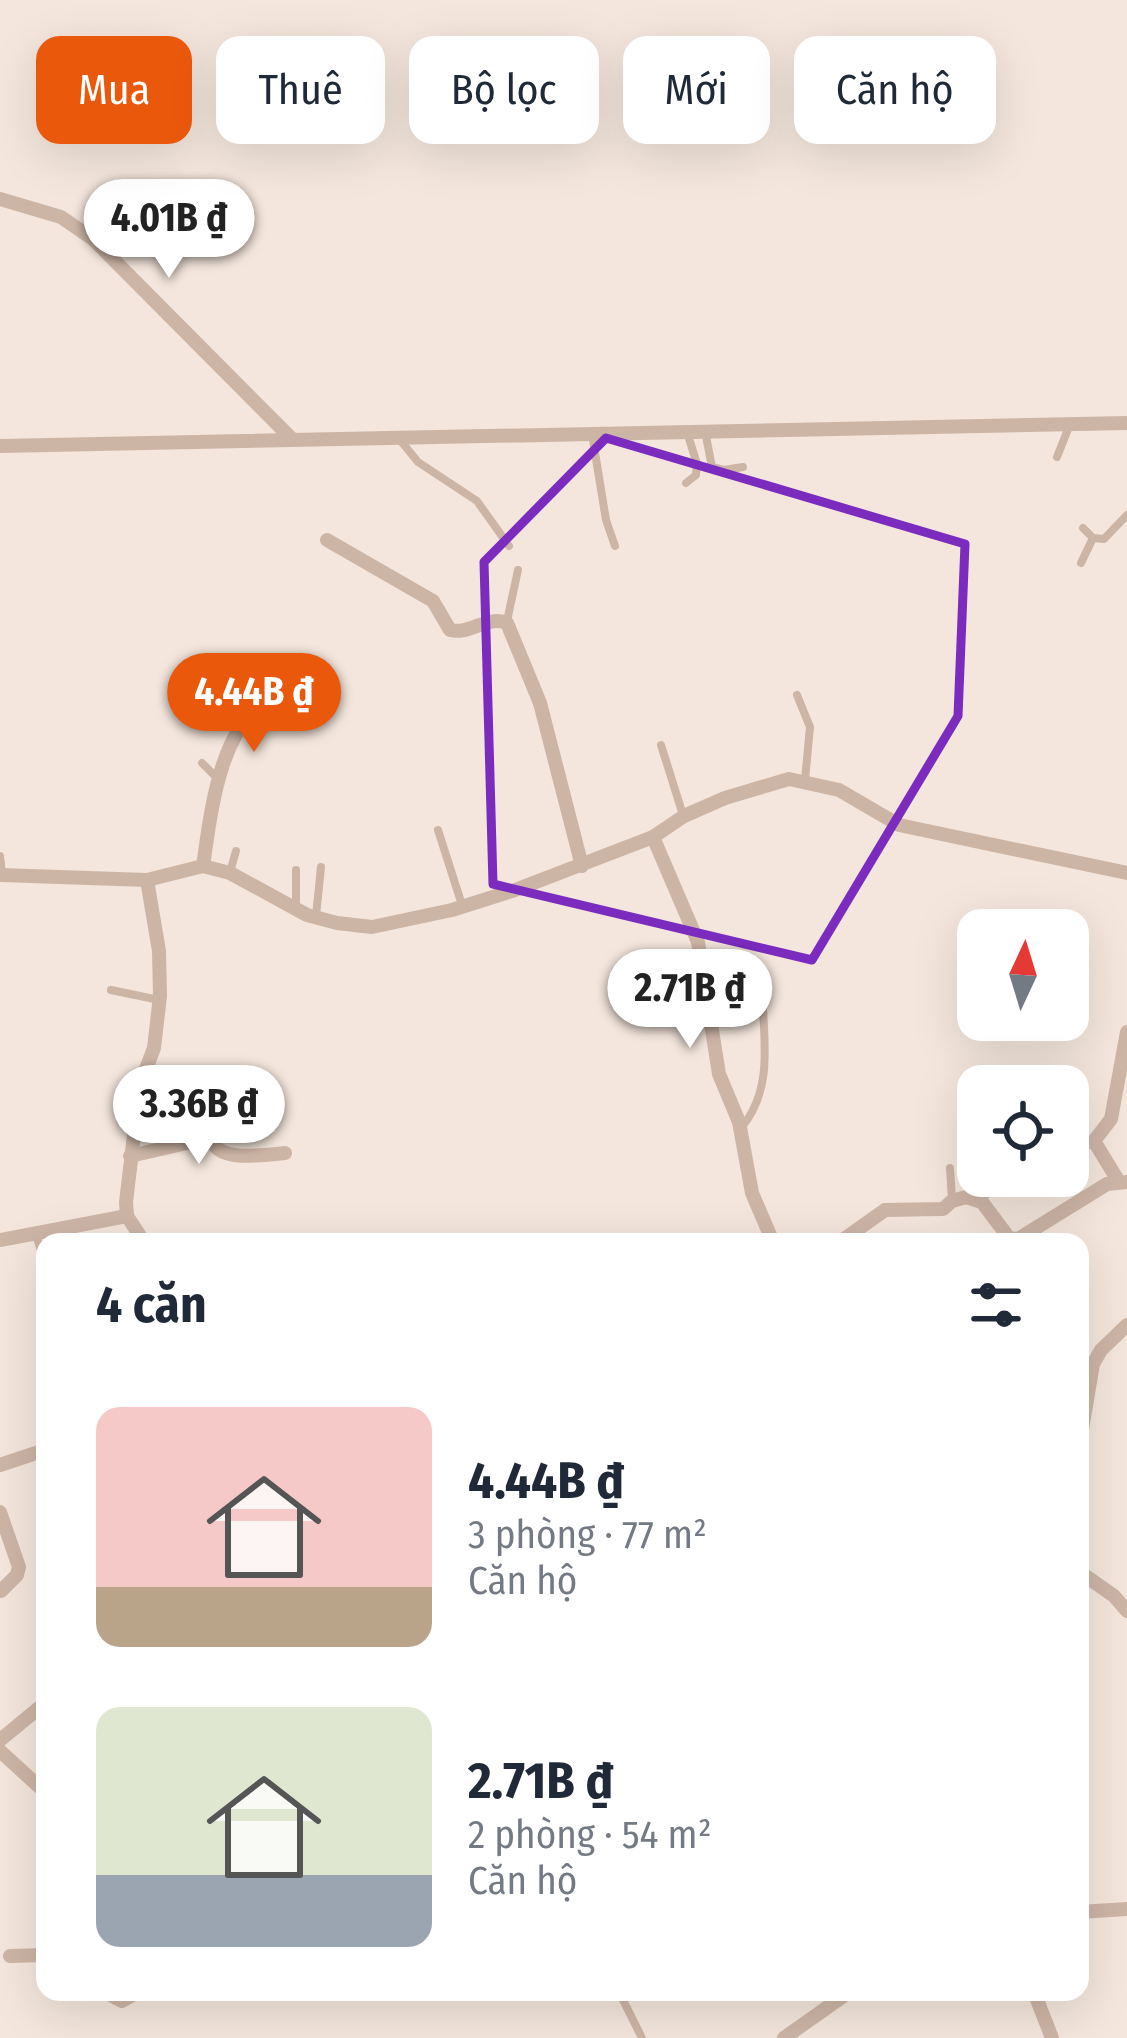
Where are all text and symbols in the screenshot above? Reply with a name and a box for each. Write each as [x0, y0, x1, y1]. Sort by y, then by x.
chip: Mua [36, 36, 192, 144]
chip: Thuê [216, 36, 385, 144]
chip: Bộ lọc [409, 36, 599, 144]
chip: Mới [623, 36, 770, 144]
chip: Căn hộ [794, 36, 996, 144]
pin: 4.01B ₫ [58, 179, 280, 281]
text: 4.01B ₫ [111, 195, 227, 241]
pin: 4.44B ₫ [143, 653, 365, 755]
text: 4.44B ₫ [194, 669, 314, 715]
north arrow [957, 909, 1089, 1041]
map controls [957, 909, 1089, 1197]
pin: 2.71B ₫ [579, 949, 801, 1051]
text: 2.71B ₫ [634, 965, 746, 1011]
pin: 3.36B ₫ [88, 1065, 310, 1167]
button: locate [957, 1065, 1089, 1197]
text: 3.36B ₫ [140, 1081, 258, 1127]
icon: filters [963, 1272, 1029, 1338]
text: 4 căn [96, 1274, 207, 1336]
text: 4.44B ₫ [468, 1450, 624, 1512]
icon: home [192, 1455, 336, 1599]
text: 3 phòng · 77 m² [468, 1512, 707, 1558]
text: Căn hộ [468, 1558, 577, 1604]
text: 2.71B ₫ [468, 1750, 614, 1812]
icon: home [192, 1755, 336, 1899]
text: 2 phòng · 54 m² [468, 1812, 712, 1858]
text: Căn hộ [468, 1858, 577, 1904]

